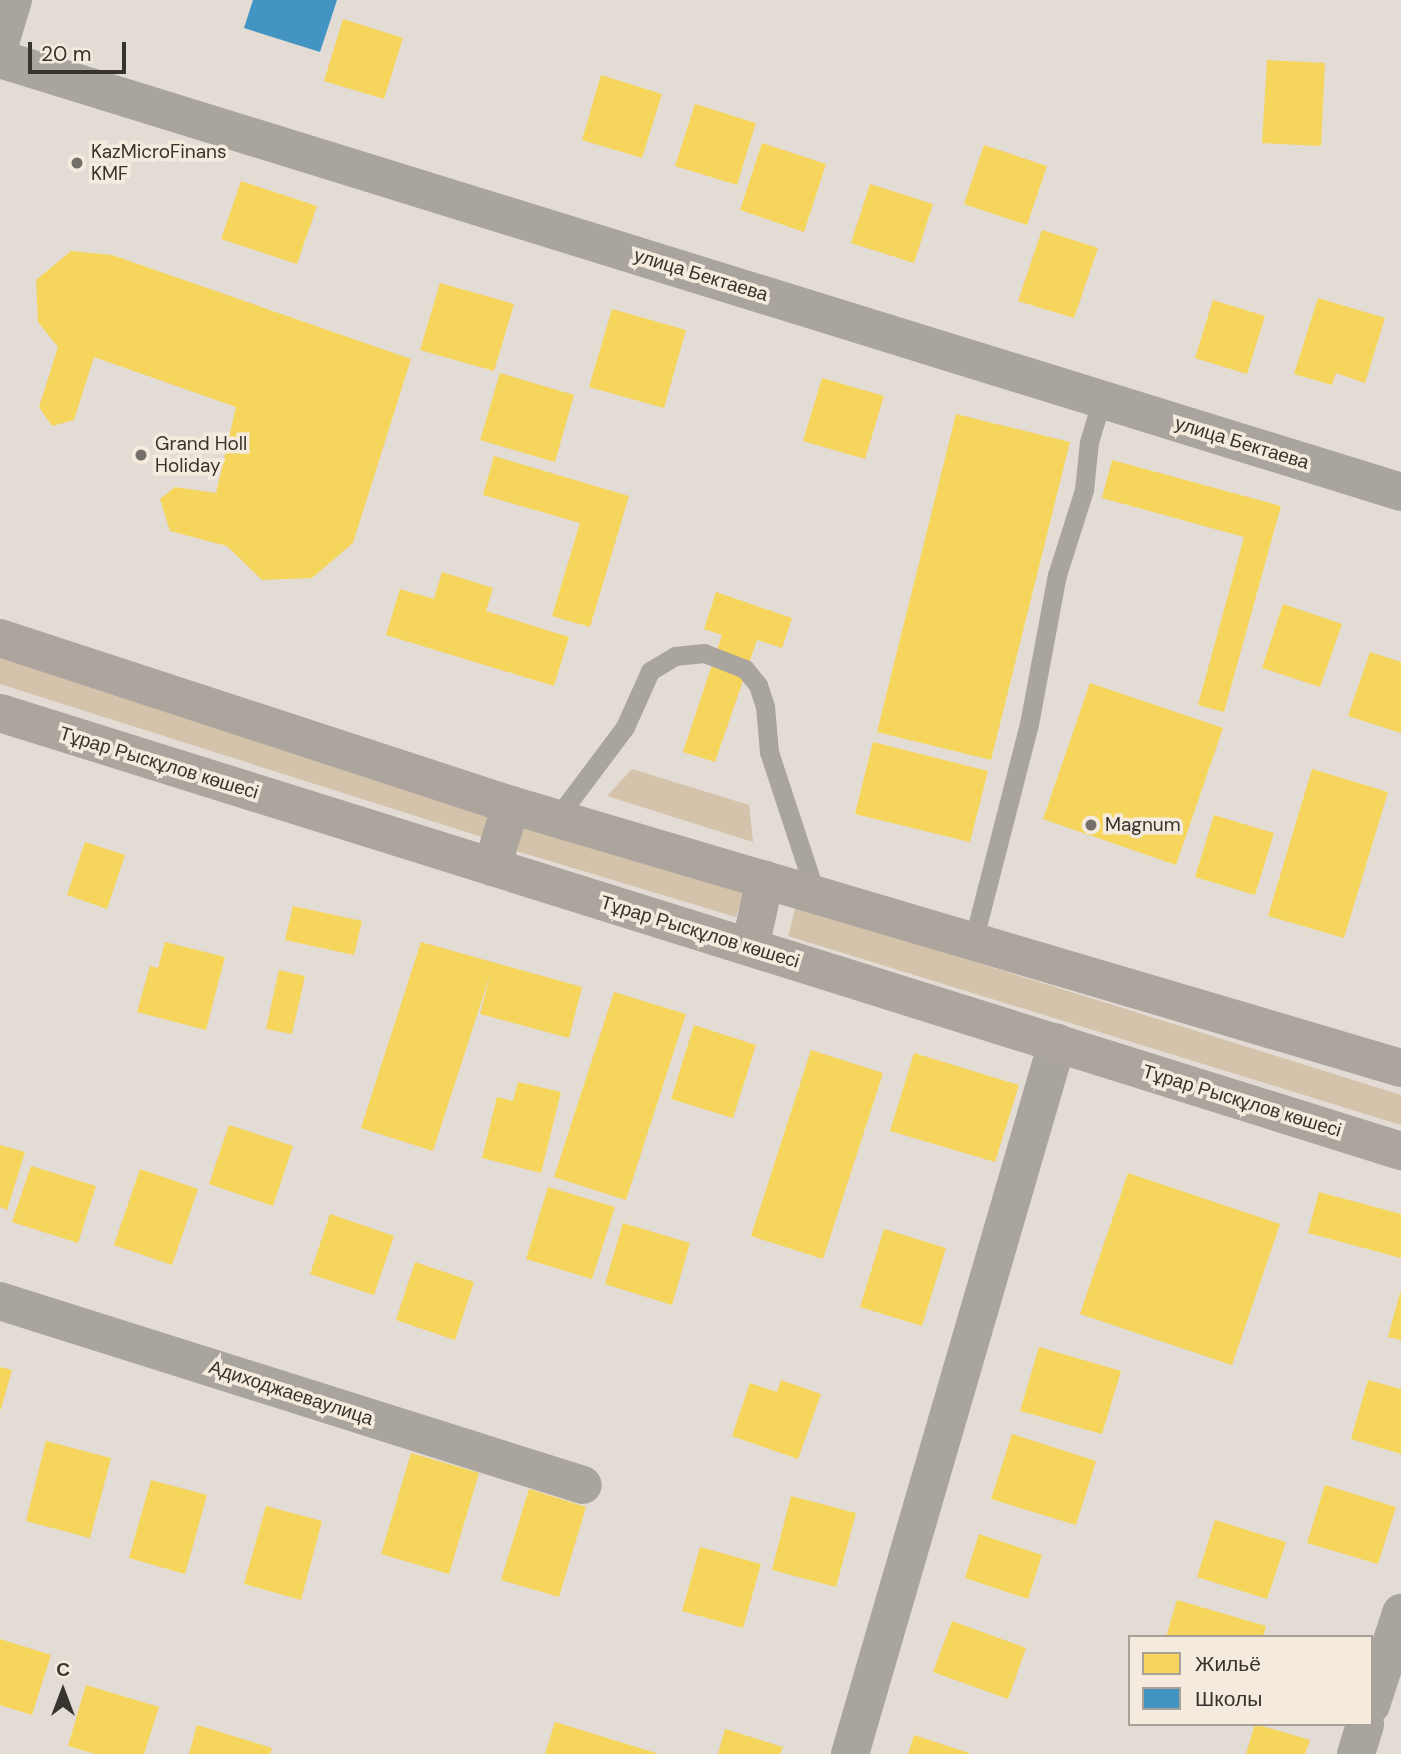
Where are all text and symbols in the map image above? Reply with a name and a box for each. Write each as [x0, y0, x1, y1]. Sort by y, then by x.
scale bar [32, 28, 130, 72]
text: 20 m [41, 40, 92, 68]
place label: KazMicroFinans KMF [91, 141, 226, 185]
marker: KazMicroFinans KMF [69, 155, 85, 171]
street label: улица Бектаева [631, 244, 771, 306]
street label: улица Бектаева [1172, 412, 1312, 474]
place label: Grand Holl Holiday [155, 433, 247, 477]
marker: Grand Holl Holiday [133, 447, 149, 463]
street label: Тұрар Рыскұлов көшесі [57, 722, 261, 804]
place label: Magnum [1105, 814, 1181, 836]
marker: Magnum [1083, 817, 1099, 833]
street label: Тұрар Рыскұлов көшесі [598, 891, 802, 973]
street label: Тұрар Рыскұлов көшесі [1140, 1060, 1344, 1142]
street label: Адиходжаеваулица [206, 1356, 376, 1430]
legend [1128, 1635, 1373, 1726]
text: Жильё [1195, 1650, 1261, 1678]
north arrow [28, 1656, 98, 1726]
text: С [56, 1657, 70, 1682]
text: Школы [1195, 1685, 1262, 1713]

